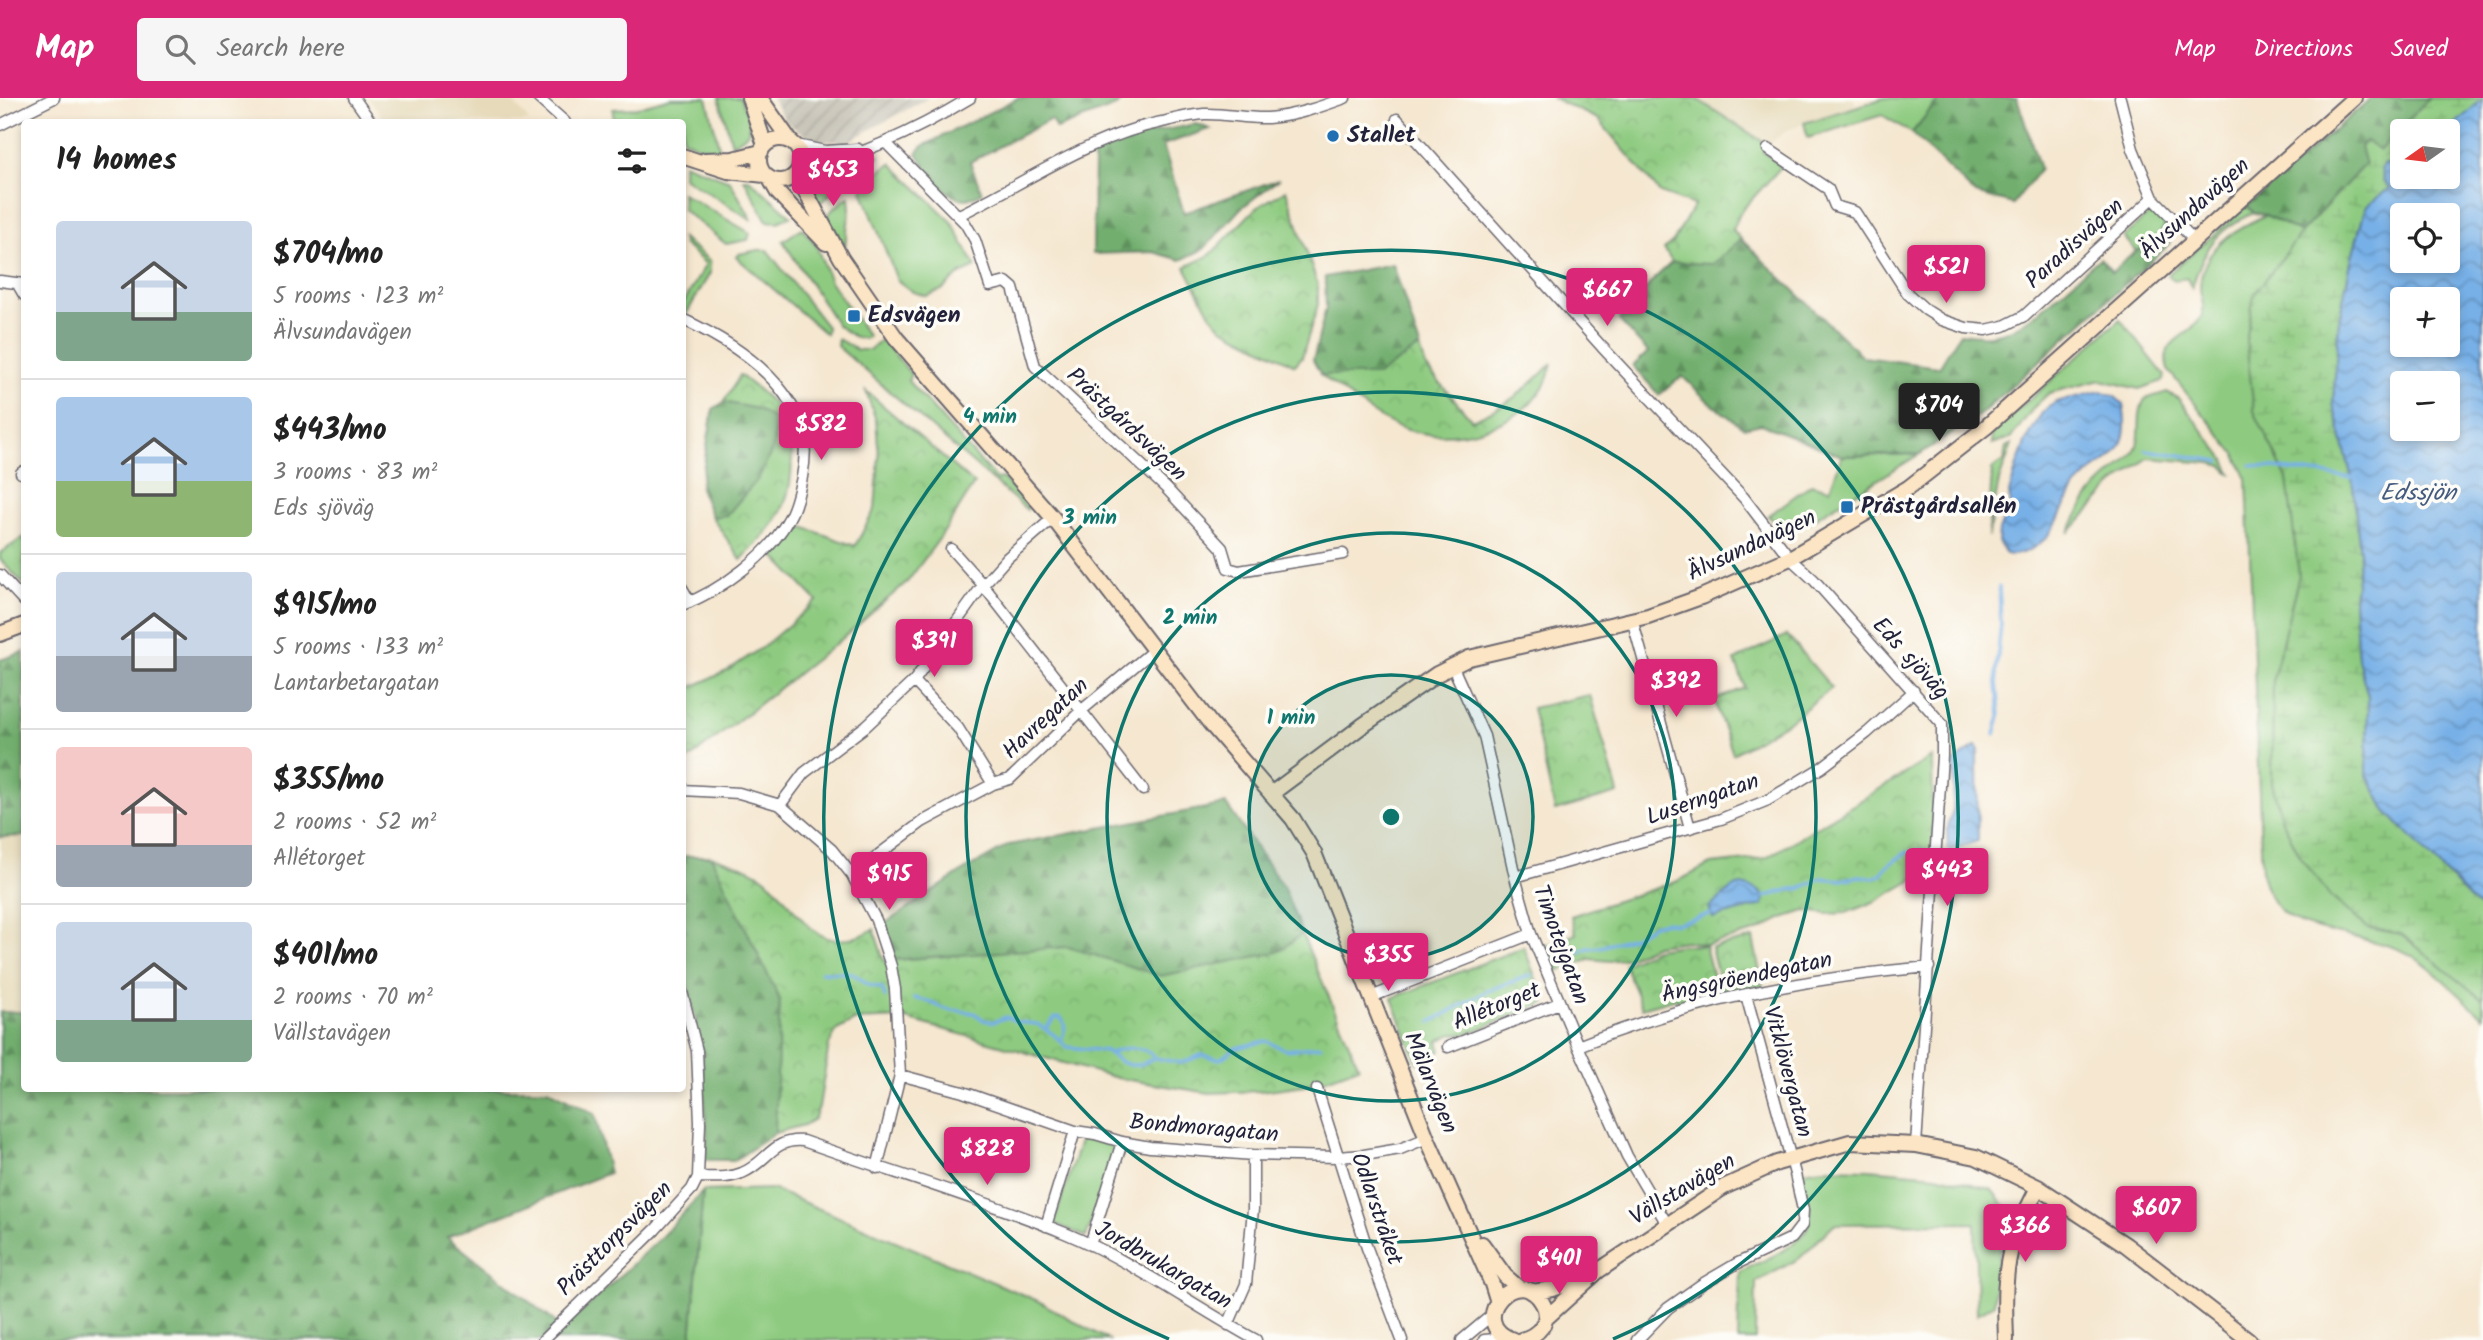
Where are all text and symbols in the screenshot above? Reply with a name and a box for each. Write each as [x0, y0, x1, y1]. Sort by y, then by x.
search box [137, 18, 627, 81]
text: Map [35, 23, 95, 76]
text: Search here [217, 28, 345, 70]
icon: search [161, 30, 199, 68]
text: Map [2174, 30, 2216, 69]
text: Directions [2254, 30, 2353, 69]
text: Saved [2391, 30, 2448, 69]
place label: Stallet [1347, 118, 1416, 154]
north arrow [2390, 119, 2460, 189]
map controls [2390, 119, 2460, 441]
marker: Stallet [1325, 128, 1341, 144]
text: 14 homes [56, 137, 177, 185]
icon: filters [613, 142, 651, 180]
pin: $453 [792, 148, 874, 208]
street label: Älvsundavägen [2131, 149, 2259, 269]
text: $453 [808, 153, 858, 189]
street label: Paradisvägen [2017, 190, 2133, 298]
button: locate [2390, 203, 2460, 273]
text: $704/mo [273, 231, 383, 279]
pin: $521 [1905, 246, 1987, 305]
icon: home [112, 249, 196, 333]
text: $521 [1923, 250, 1969, 286]
pin: $667 [1566, 268, 1648, 328]
text: $667 [1582, 273, 1632, 309]
text: 5 rooms · 123 m² [273, 279, 443, 315]
button: + [2390, 287, 2460, 357]
place label: Edsvägen [868, 298, 961, 334]
marker: Edsvägen [846, 308, 862, 324]
text: Älvsundavägen [273, 315, 412, 351]
street label: Prästgårdsvägen [1057, 359, 1195, 491]
button: − [2390, 371, 2460, 441]
pin: $704 [1898, 384, 1980, 443]
text: $704 [1915, 388, 1963, 424]
text: 4 min [963, 401, 1017, 434]
pin: $582 [780, 402, 862, 462]
text: $443/mo [273, 407, 387, 455]
text: $582 [795, 407, 847, 443]
icon: home [112, 425, 196, 509]
text: 3 rooms · 83 m² [273, 455, 437, 491]
water label: Edssjön [2380, 474, 2458, 513]
place label: Prästgårdsallén [1861, 489, 2017, 525]
text: Eds sjöväg [273, 491, 374, 527]
marker: Prästgårdsallén [1839, 499, 1855, 515]
street label: Älvsundavägen [1681, 500, 1823, 592]
text: 3 min [1062, 502, 1117, 535]
text: $915/mo [273, 582, 377, 630]
icon: home [112, 600, 196, 684]
text: 2 min [1163, 602, 1217, 635]
street label: Eds sjöväg [1863, 609, 1957, 709]
pin: $391 [893, 620, 975, 679]
text: $391 [912, 624, 956, 660]
text: 5 rooms · 133 m² [273, 630, 443, 666]
pin: $392 [1635, 660, 1717, 719]
text: $392 [1650, 664, 1702, 700]
text: Lantarbetargatan [273, 666, 439, 702]
street label: Havregatan [994, 669, 1098, 769]
text: 1 min [1267, 702, 1315, 735]
text: $355/mo [273, 757, 384, 805]
street label: Luserngatan [1642, 764, 1764, 836]
icon: home [112, 775, 196, 859]
text: 2 rooms · 52 m² [273, 805, 436, 841]
centre of rings [1379, 805, 1403, 829]
text: Allétorget [273, 841, 365, 877]
pin: $443 [1906, 848, 1988, 908]
pin: $915 [848, 852, 930, 912]
text: $443 [1921, 853, 1973, 889]
text: $915 [867, 857, 911, 893]
street label: Timotejgatan [1522, 880, 1598, 1010]
text: $401/mo [273, 932, 378, 980]
pin: $355 [1347, 934, 1429, 993]
text: $355 [1363, 938, 1413, 974]
street label: Ängsgröendegatan [1658, 942, 1836, 1014]
icon: home [112, 950, 196, 1034]
street label: Allétorget [1447, 973, 1548, 1041]
text: 2 rooms · 70 m² [273, 980, 433, 1016]
street label: Vitklövergatan [1752, 1002, 1822, 1142]
text: Vällstavägen [273, 1016, 391, 1052]
street label: Mälarvägen [1393, 1027, 1467, 1139]
street label: Bondmoragatan [1128, 1105, 1280, 1153]
pin: $828 [946, 1128, 1028, 1187]
text: $828 [960, 1132, 1014, 1168]
street label: Vällstavägen [1623, 1144, 1743, 1236]
street label: Odlarstråket [1340, 1148, 1412, 1271]
street label: Prästtorpsvägen [549, 1173, 681, 1305]
pin: $607 [2115, 1186, 2197, 1246]
text: $607 [2132, 1191, 2180, 1227]
pin: $366 [1984, 1204, 2066, 1264]
text: $366 [1999, 1209, 2051, 1245]
street label: Jordbrukargatan [1087, 1212, 1239, 1320]
pin: $401 [1518, 1236, 1600, 1296]
text: $401 [1537, 1241, 1581, 1277]

